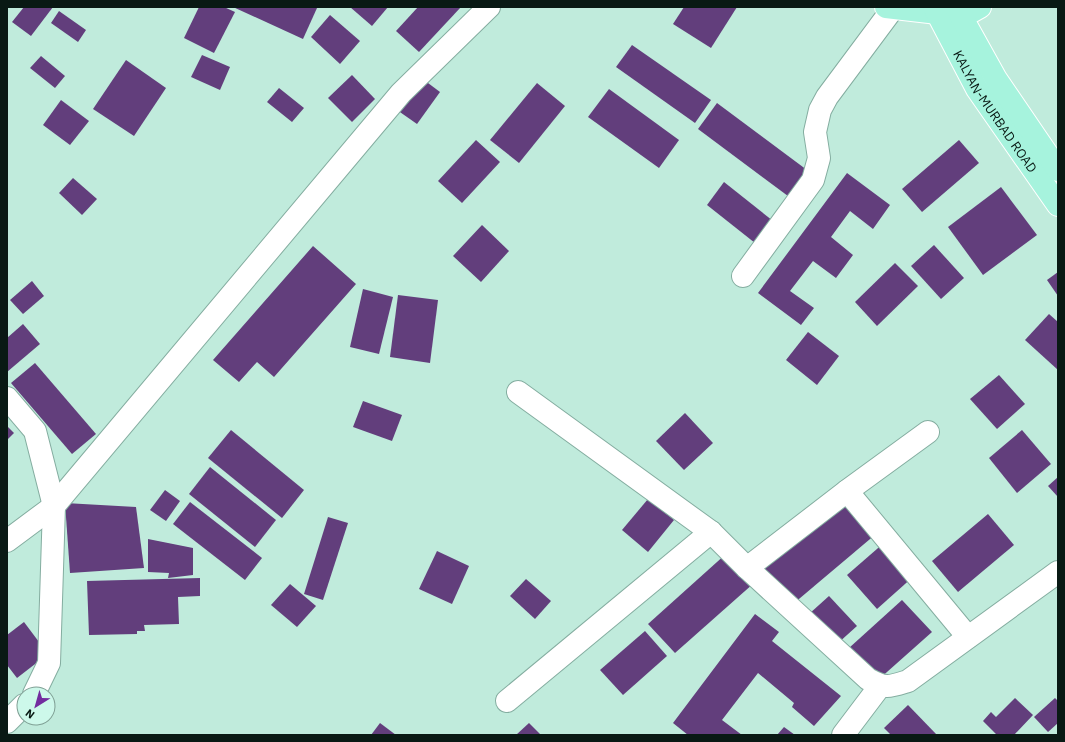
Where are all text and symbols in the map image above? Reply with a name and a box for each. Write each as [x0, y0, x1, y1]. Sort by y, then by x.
street label: KALYAN-MURBAD ROAD [949, 47, 1041, 176]
north arrow [16, 686, 56, 726]
text: N [23, 706, 37, 722]

